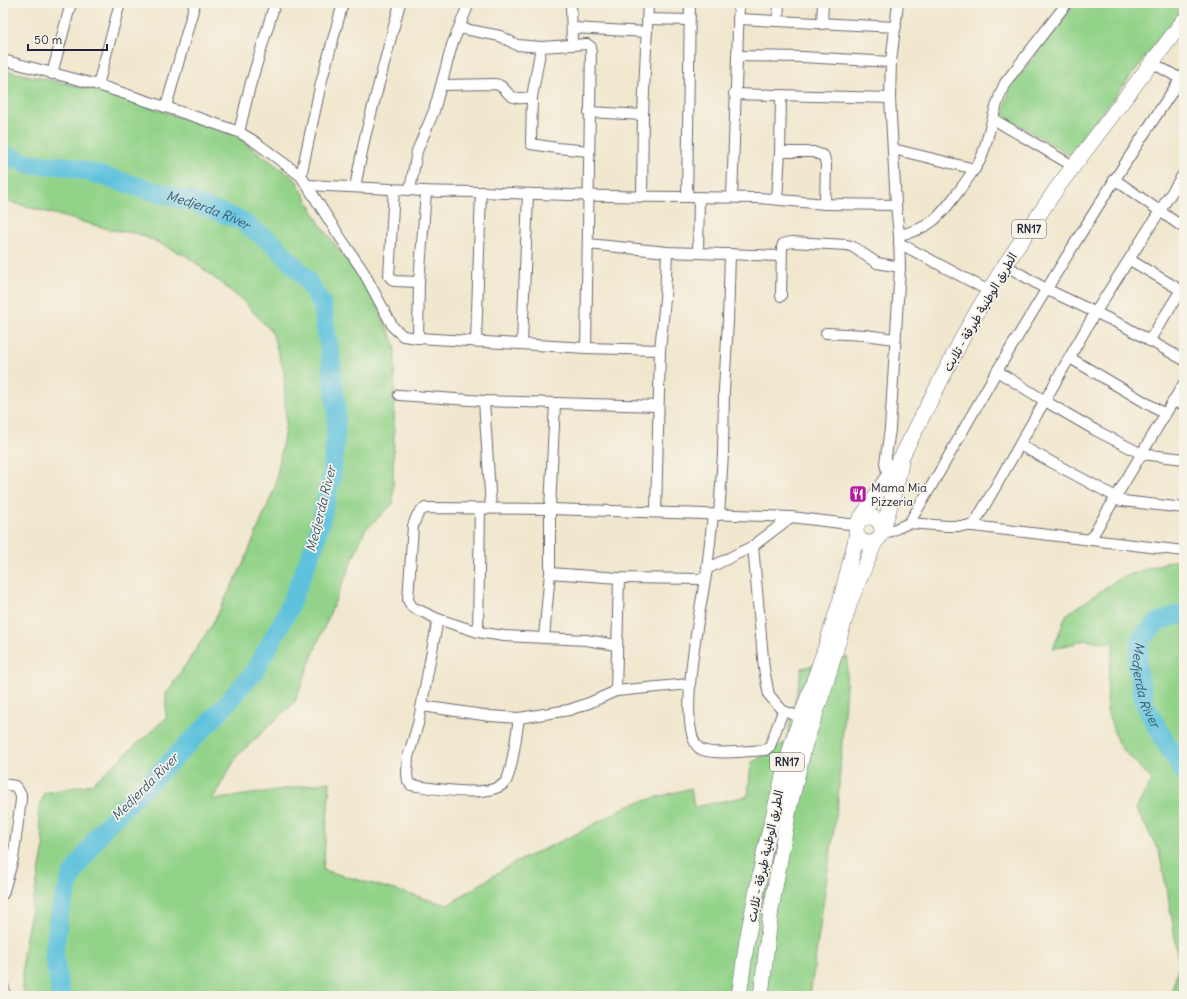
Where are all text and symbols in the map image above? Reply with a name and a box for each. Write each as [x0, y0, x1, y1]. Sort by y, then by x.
scale bar [28, 26, 107, 52]
text: 50 m [34, 32, 63, 47]
water label: Medjerda River [165, 187, 255, 234]
road number: RN17 [1012, 220, 1046, 238]
street label: الطريق الوطنية طبرقة - تلابت [940, 250, 1021, 374]
water label: Medjerda River [302, 463, 340, 554]
place label: Mama Mia Pizzeria [871, 480, 927, 509]
restaurant icon: Mama Mia Pizzeria [848, 484, 868, 504]
water label: Medjerda River [1128, 641, 1165, 732]
water label: Medjerda River [108, 749, 183, 824]
road number: RN17 [770, 753, 804, 771]
street label: الطريق الوطنية طبرقة - تلابت [744, 789, 787, 923]

